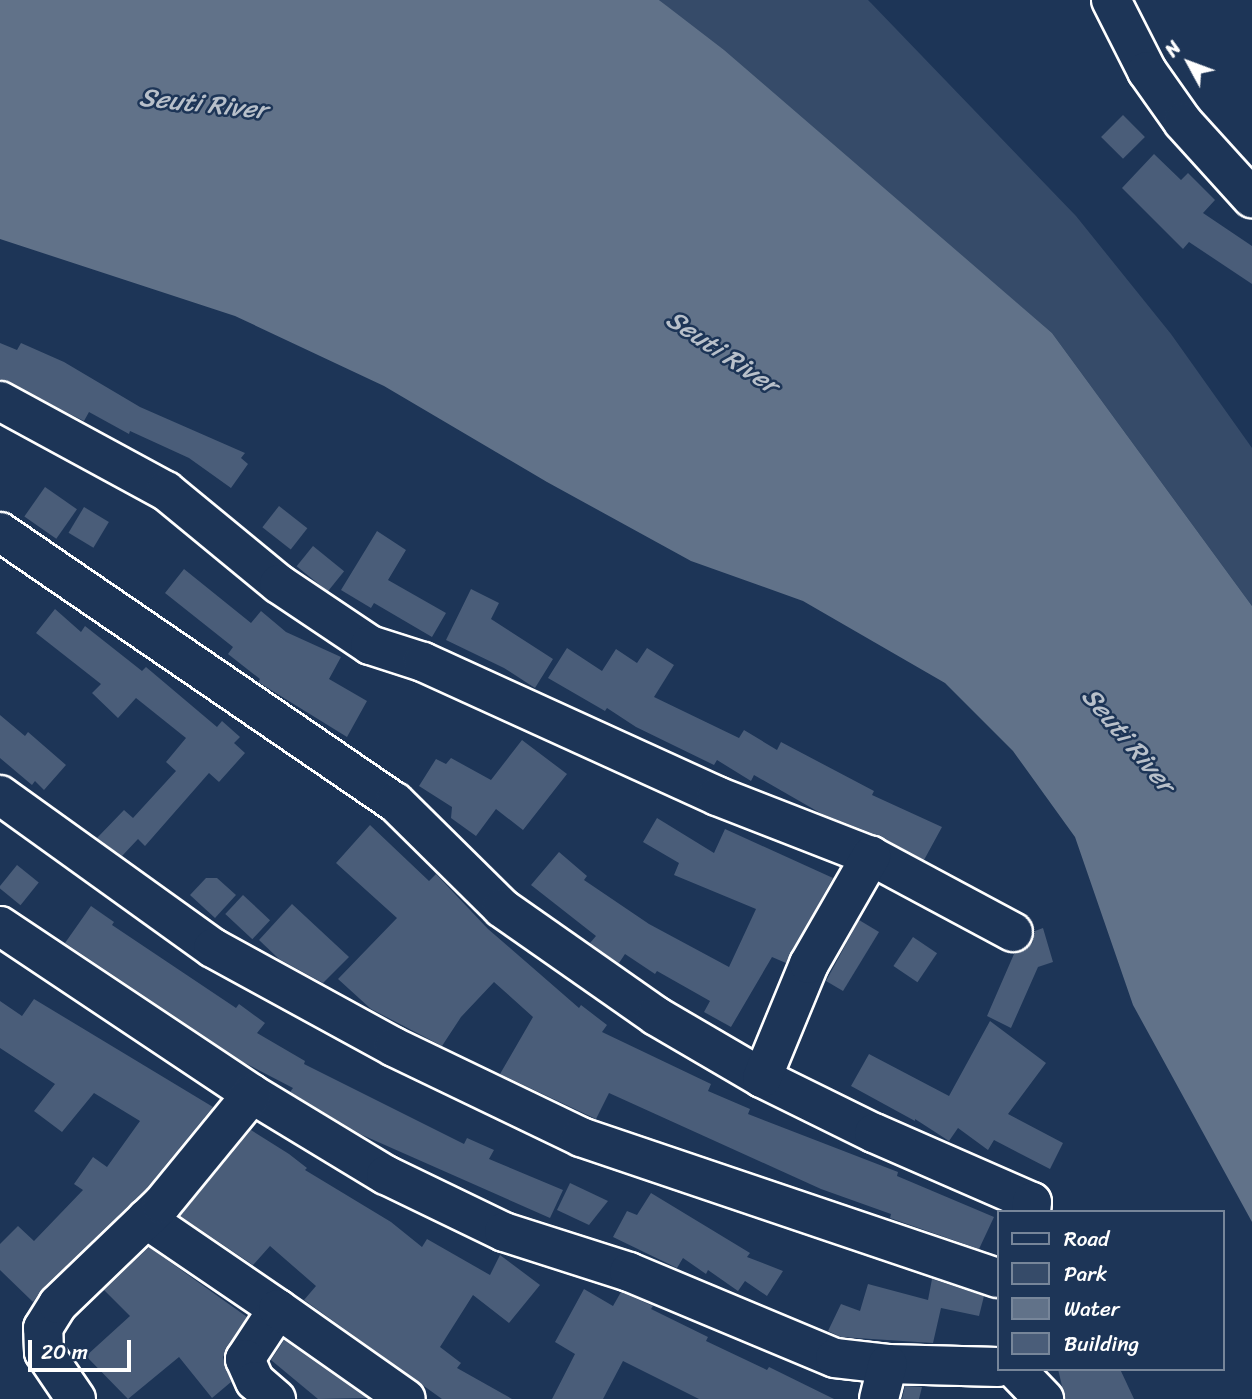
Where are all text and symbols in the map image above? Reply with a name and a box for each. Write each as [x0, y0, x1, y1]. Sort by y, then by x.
north arrow [1154, 28, 1224, 98]
text: N [1156, 33, 1190, 65]
water label: Seuti River [138, 82, 268, 126]
water label: Seuti River [660, 303, 784, 401]
water label: Seuti River [1075, 681, 1181, 799]
legend [996, 1210, 1224, 1371]
text: Road [1064, 1220, 1109, 1258]
text: Park [1064, 1255, 1107, 1293]
text: Water [1064, 1290, 1119, 1328]
text: Building [1064, 1325, 1139, 1363]
scale bar [32, 1326, 135, 1370]
text: 20 m [41, 1333, 88, 1371]

